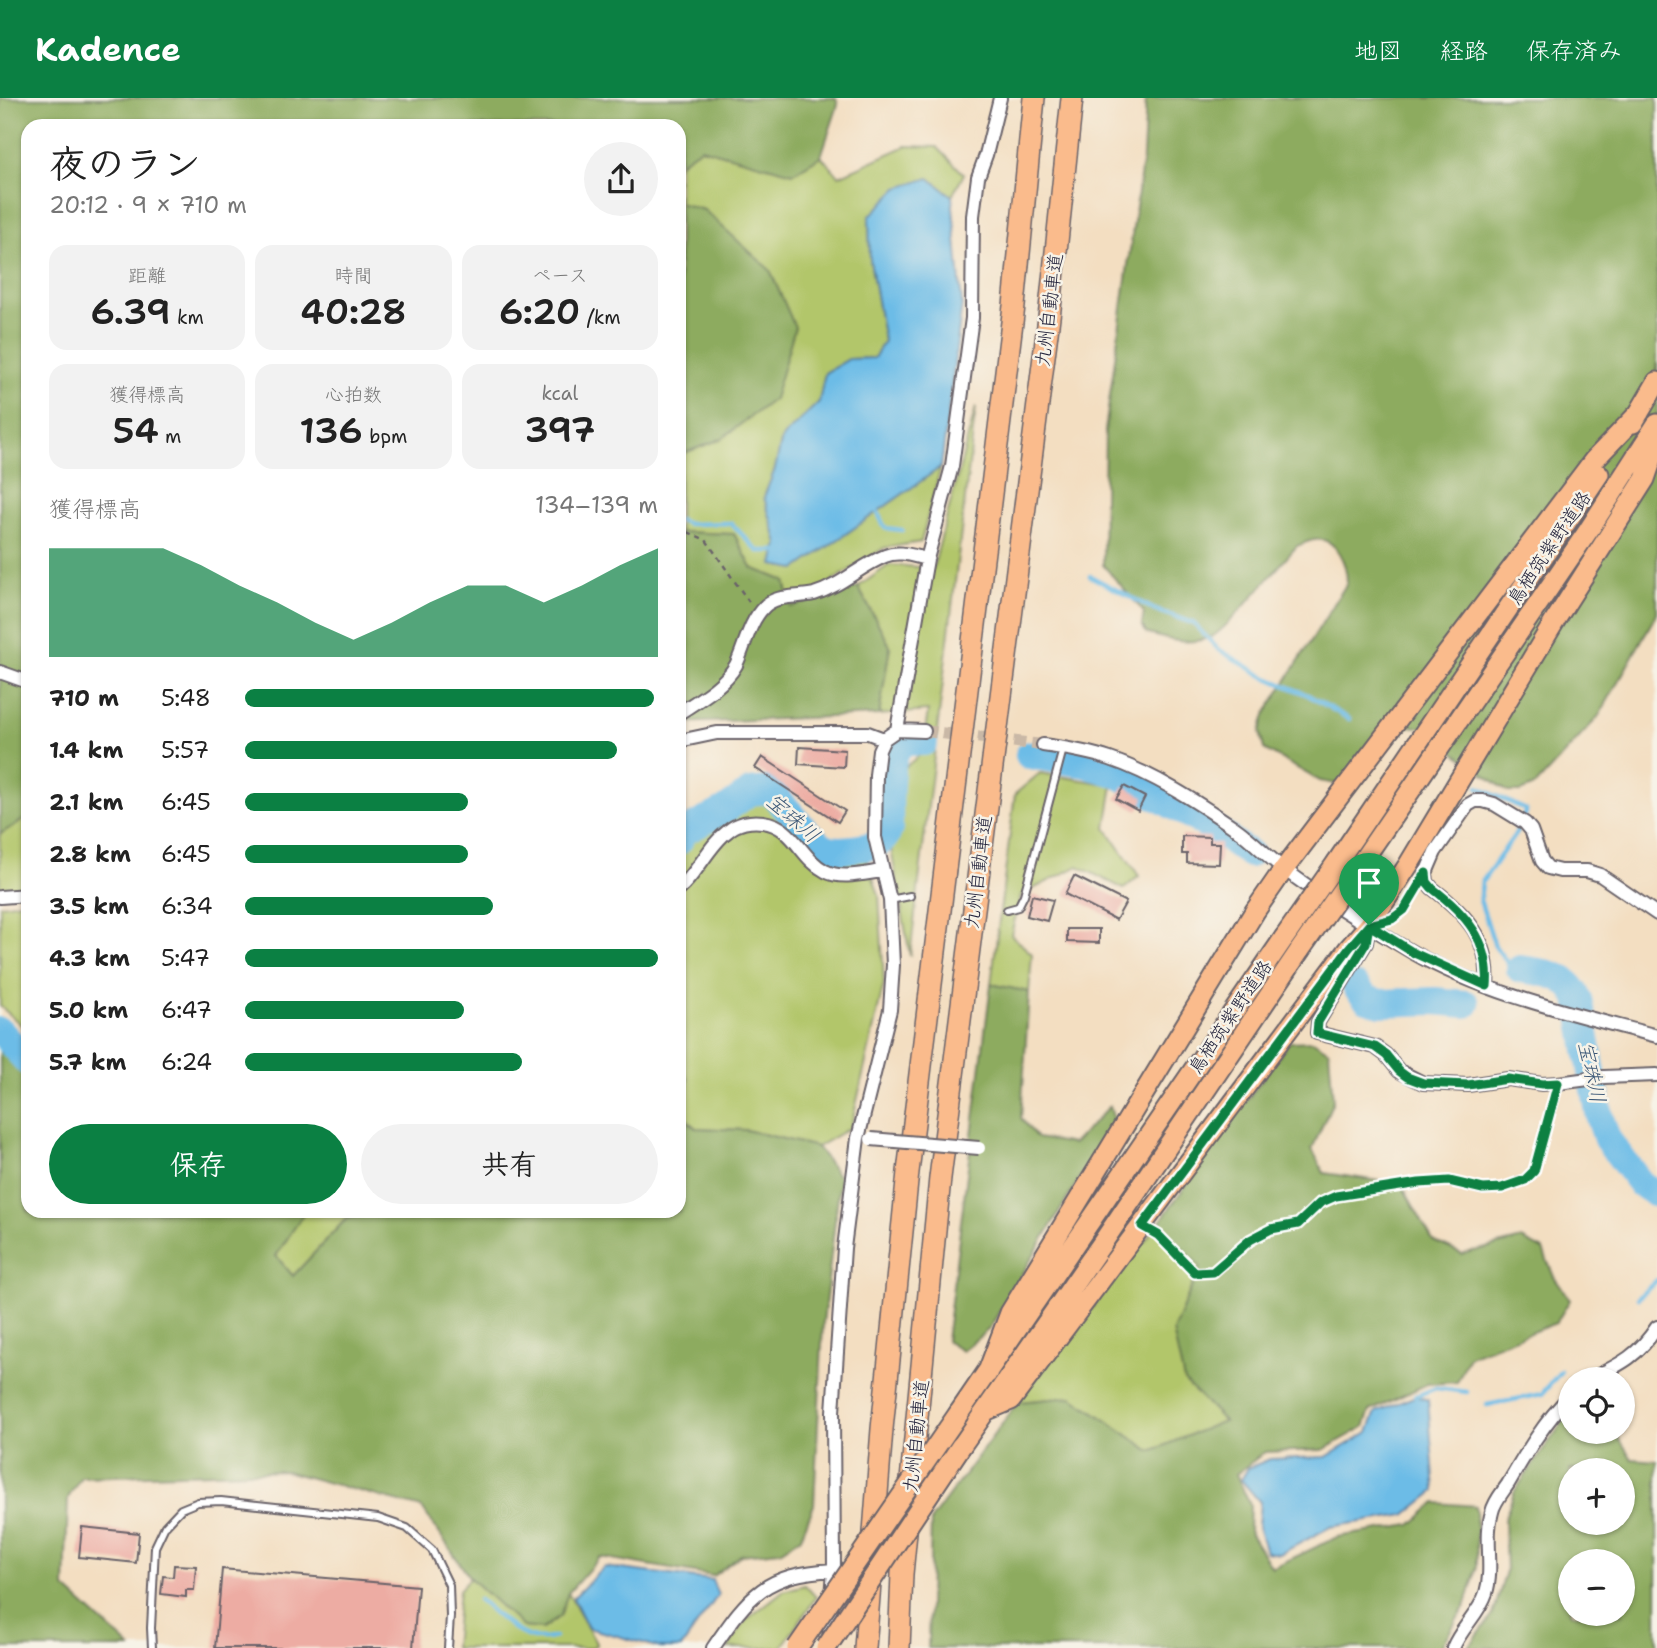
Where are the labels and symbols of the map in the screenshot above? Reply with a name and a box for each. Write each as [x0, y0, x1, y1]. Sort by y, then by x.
street label: 九州自動車道 [1030, 252, 1068, 368]
street label: 鳥栖筑紫野道路 [1501, 486, 1597, 610]
water label: 宝珠川 [760, 787, 826, 849]
street label: 九州自動車道 [959, 814, 997, 930]
pin [1339, 853, 1399, 925]
street label: 鳥栖筑紫野道路 [1182, 955, 1278, 1079]
water label: 宝珠川 [1572, 1038, 1612, 1106]
street label: 九州自動車道 [898, 1378, 934, 1494]

